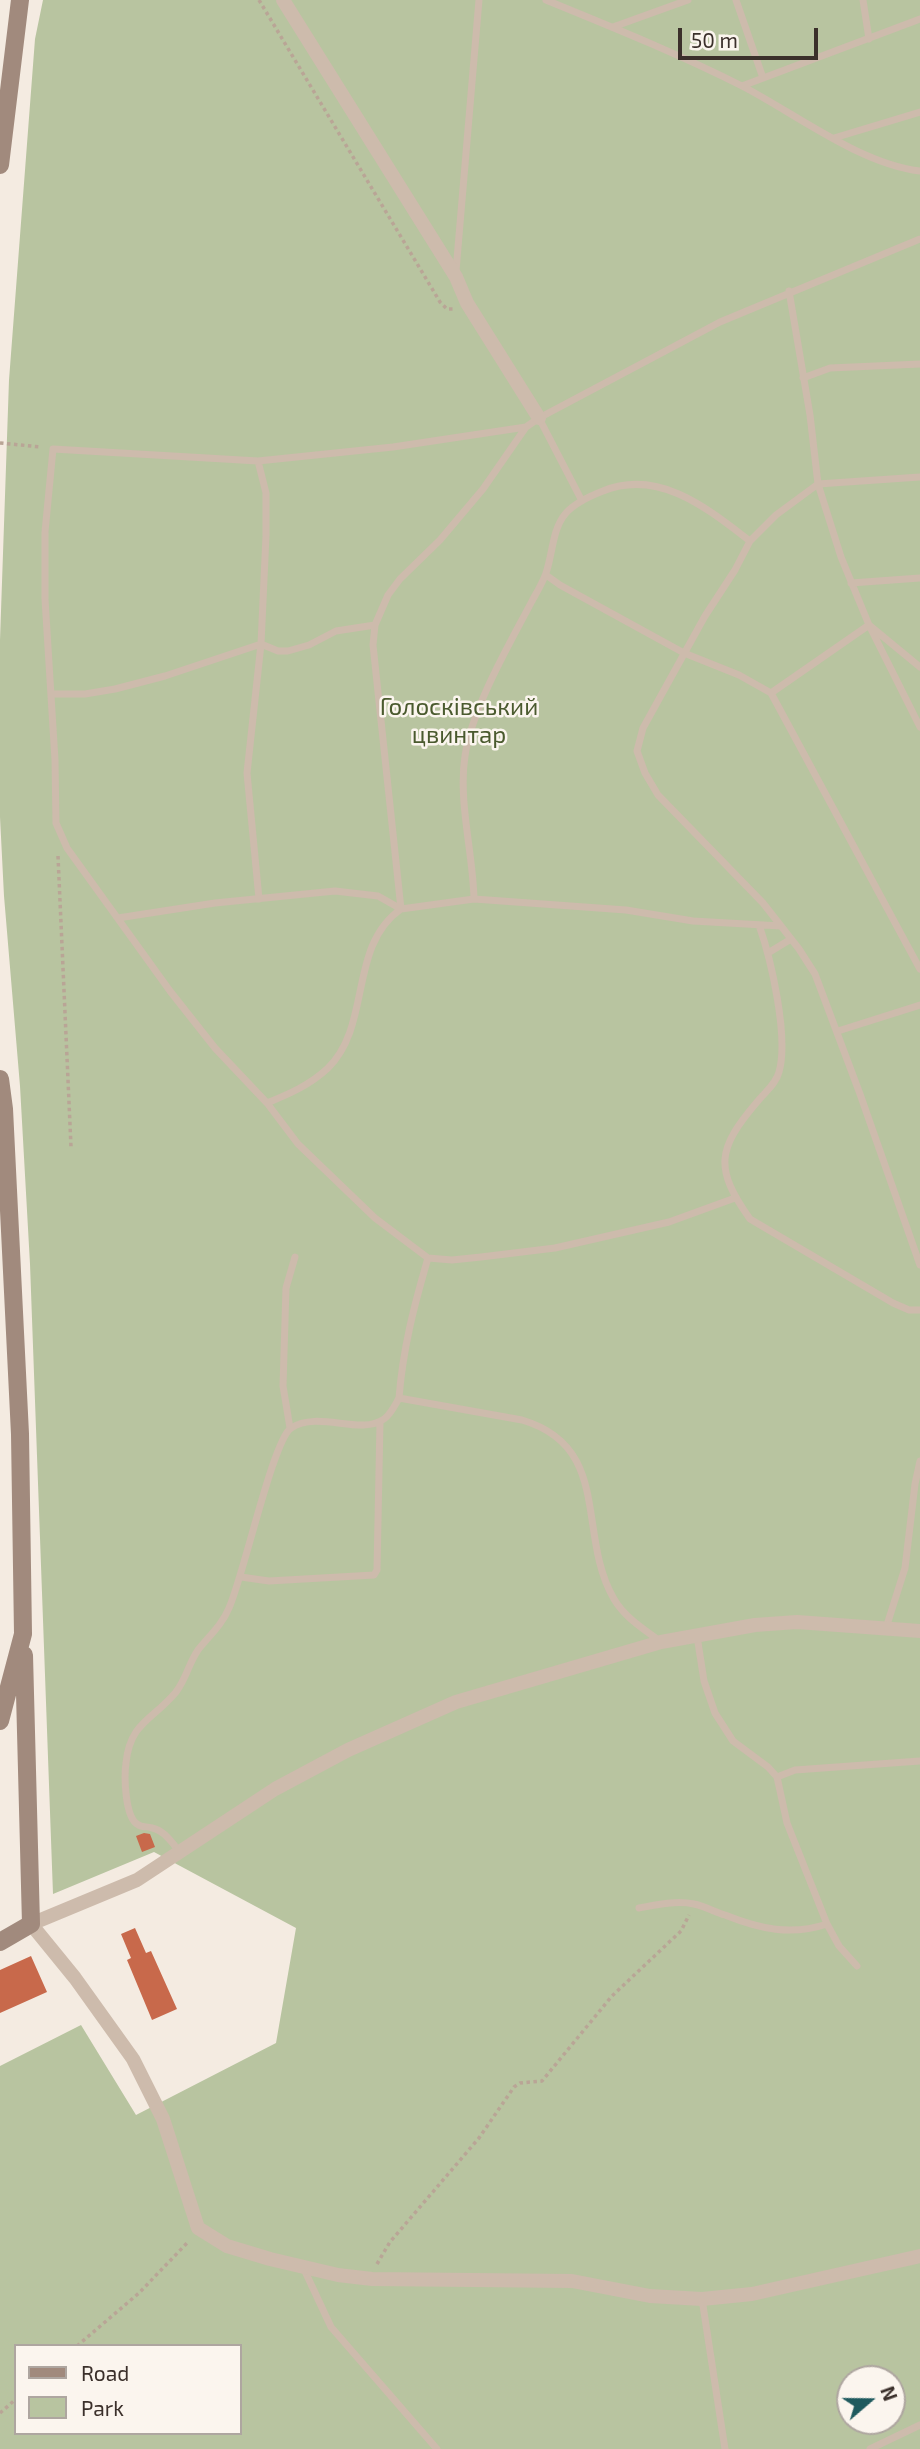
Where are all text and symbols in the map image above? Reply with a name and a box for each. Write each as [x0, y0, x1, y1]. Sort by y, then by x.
scale bar [682, 14, 822, 58]
text: 50 m [691, 27, 738, 52]
park label: Голосківський цвинтар [380, 693, 538, 749]
legend [14, 2344, 242, 2435]
text: Road [81, 2360, 129, 2385]
north arrow [836, 2365, 906, 2435]
text: N [876, 2383, 902, 2404]
text: Park [81, 2395, 124, 2420]

